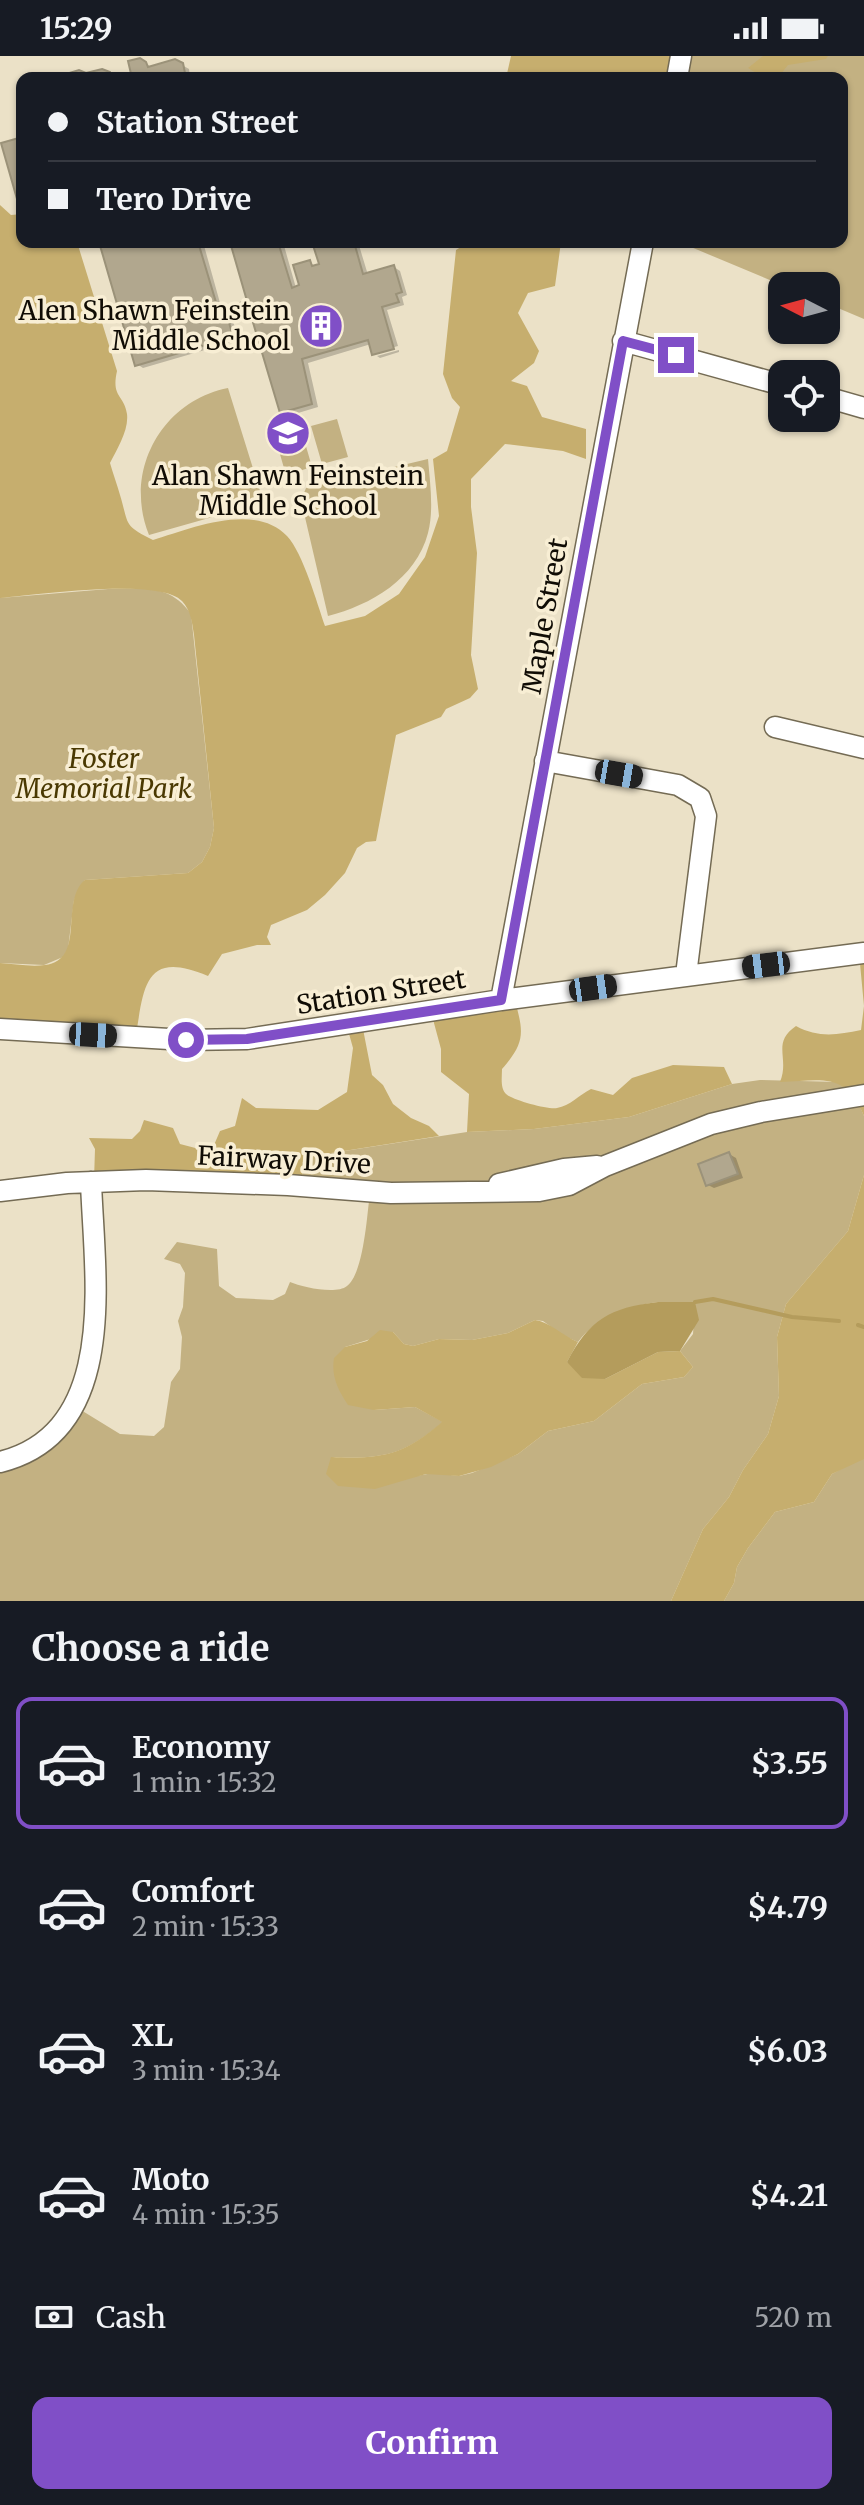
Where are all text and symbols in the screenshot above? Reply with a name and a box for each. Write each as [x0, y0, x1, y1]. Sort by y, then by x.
text: 15:29 [40, 9, 113, 47]
text: Station Street [96, 103, 298, 141]
text: Tero Drive [96, 180, 251, 218]
north arrow [768, 272, 840, 344]
map controls [768, 272, 840, 432]
place label: Alen Shawn Feinstein Middle School [18, 294, 290, 357]
building icon: Alen Shawn Feinstein Middle School [297, 302, 345, 350]
route end [658, 337, 694, 373]
button: locate [768, 360, 840, 432]
school or university icon: Alan Shawn Feinstein Middle School [264, 409, 312, 457]
place label: Alan Shawn Feinstein Middle School [151, 459, 424, 522]
street label: Maple Street [515, 536, 574, 696]
park label: Foster Memorial Park [15, 742, 192, 805]
car [593, 758, 645, 790]
car [741, 950, 791, 980]
street label: Station Street [294, 962, 468, 1021]
car [568, 973, 618, 1003]
car [68, 1022, 118, 1048]
route start [168, 1022, 204, 1058]
street label: Fairway Drive [196, 1138, 372, 1181]
text: Choose a ride [32, 1626, 269, 1671]
icon: car [36, 1727, 108, 1799]
text: Economy [132, 1728, 270, 1766]
text: $3.55 [751, 1744, 828, 1782]
text: 1 min · 15:32 [132, 1766, 276, 1799]
icon: car [36, 1871, 108, 1943]
text: Comfort [132, 1872, 255, 1910]
text: $4.79 [747, 1888, 828, 1926]
text: 2 min · 15:33 [132, 1910, 279, 1943]
icon: car [36, 2015, 108, 2087]
text: XL [132, 2016, 173, 2054]
text: $6.03 [747, 2032, 828, 2070]
text: 3 min · 15:34 [132, 2054, 281, 2087]
icon: car [36, 2159, 108, 2231]
text: Moto [132, 2160, 210, 2198]
text: $4.21 [750, 2176, 828, 2214]
text: 4 min · 15:35 [132, 2198, 280, 2231]
icon: cash [32, 2295, 76, 2339]
text: Cash [96, 2298, 166, 2336]
text: 520 m [754, 2301, 832, 2334]
button: Confirm [32, 2397, 832, 2489]

